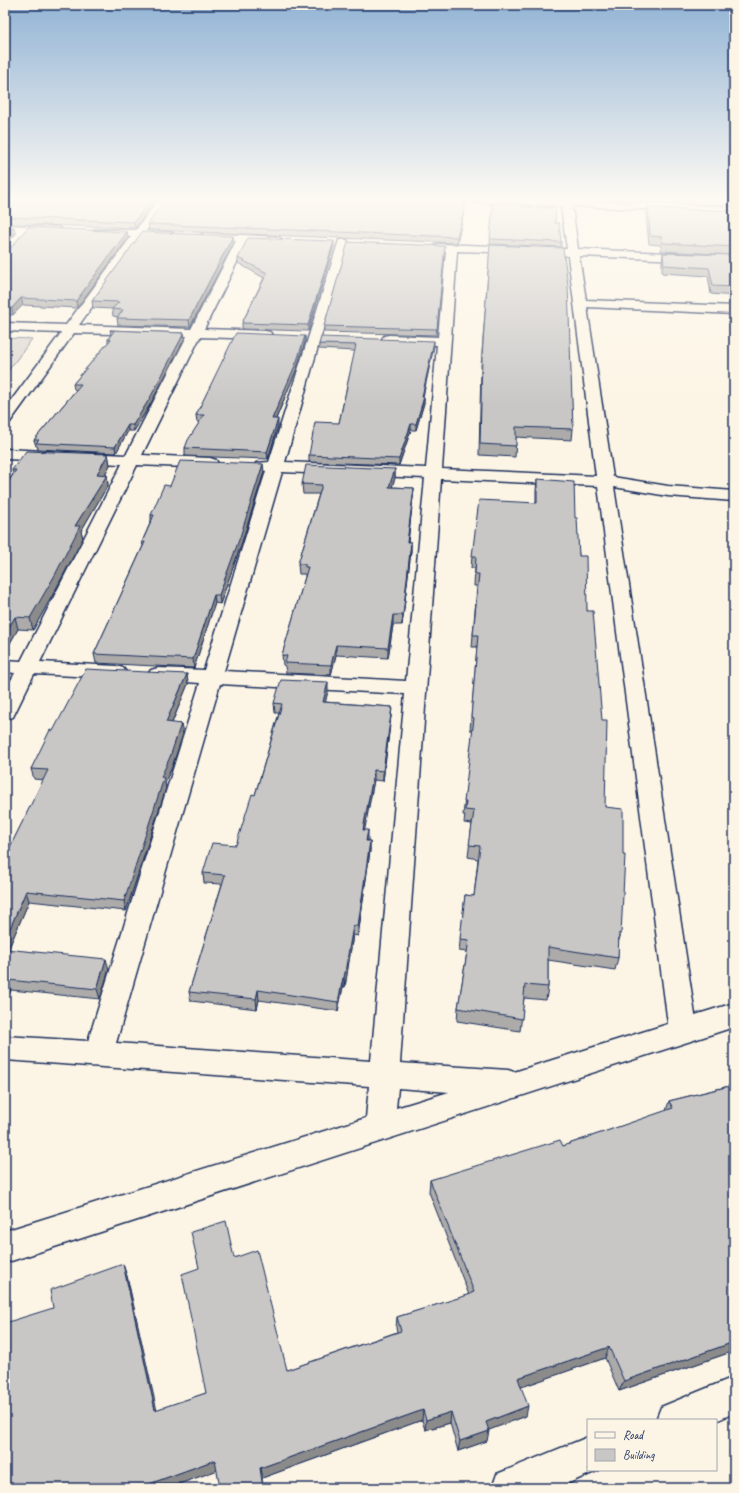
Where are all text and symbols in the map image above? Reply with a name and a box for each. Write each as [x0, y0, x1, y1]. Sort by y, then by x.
legend [587, 1419, 717, 1471]
text: Road [623, 1427, 645, 1443]
text: Building [623, 1447, 655, 1463]

